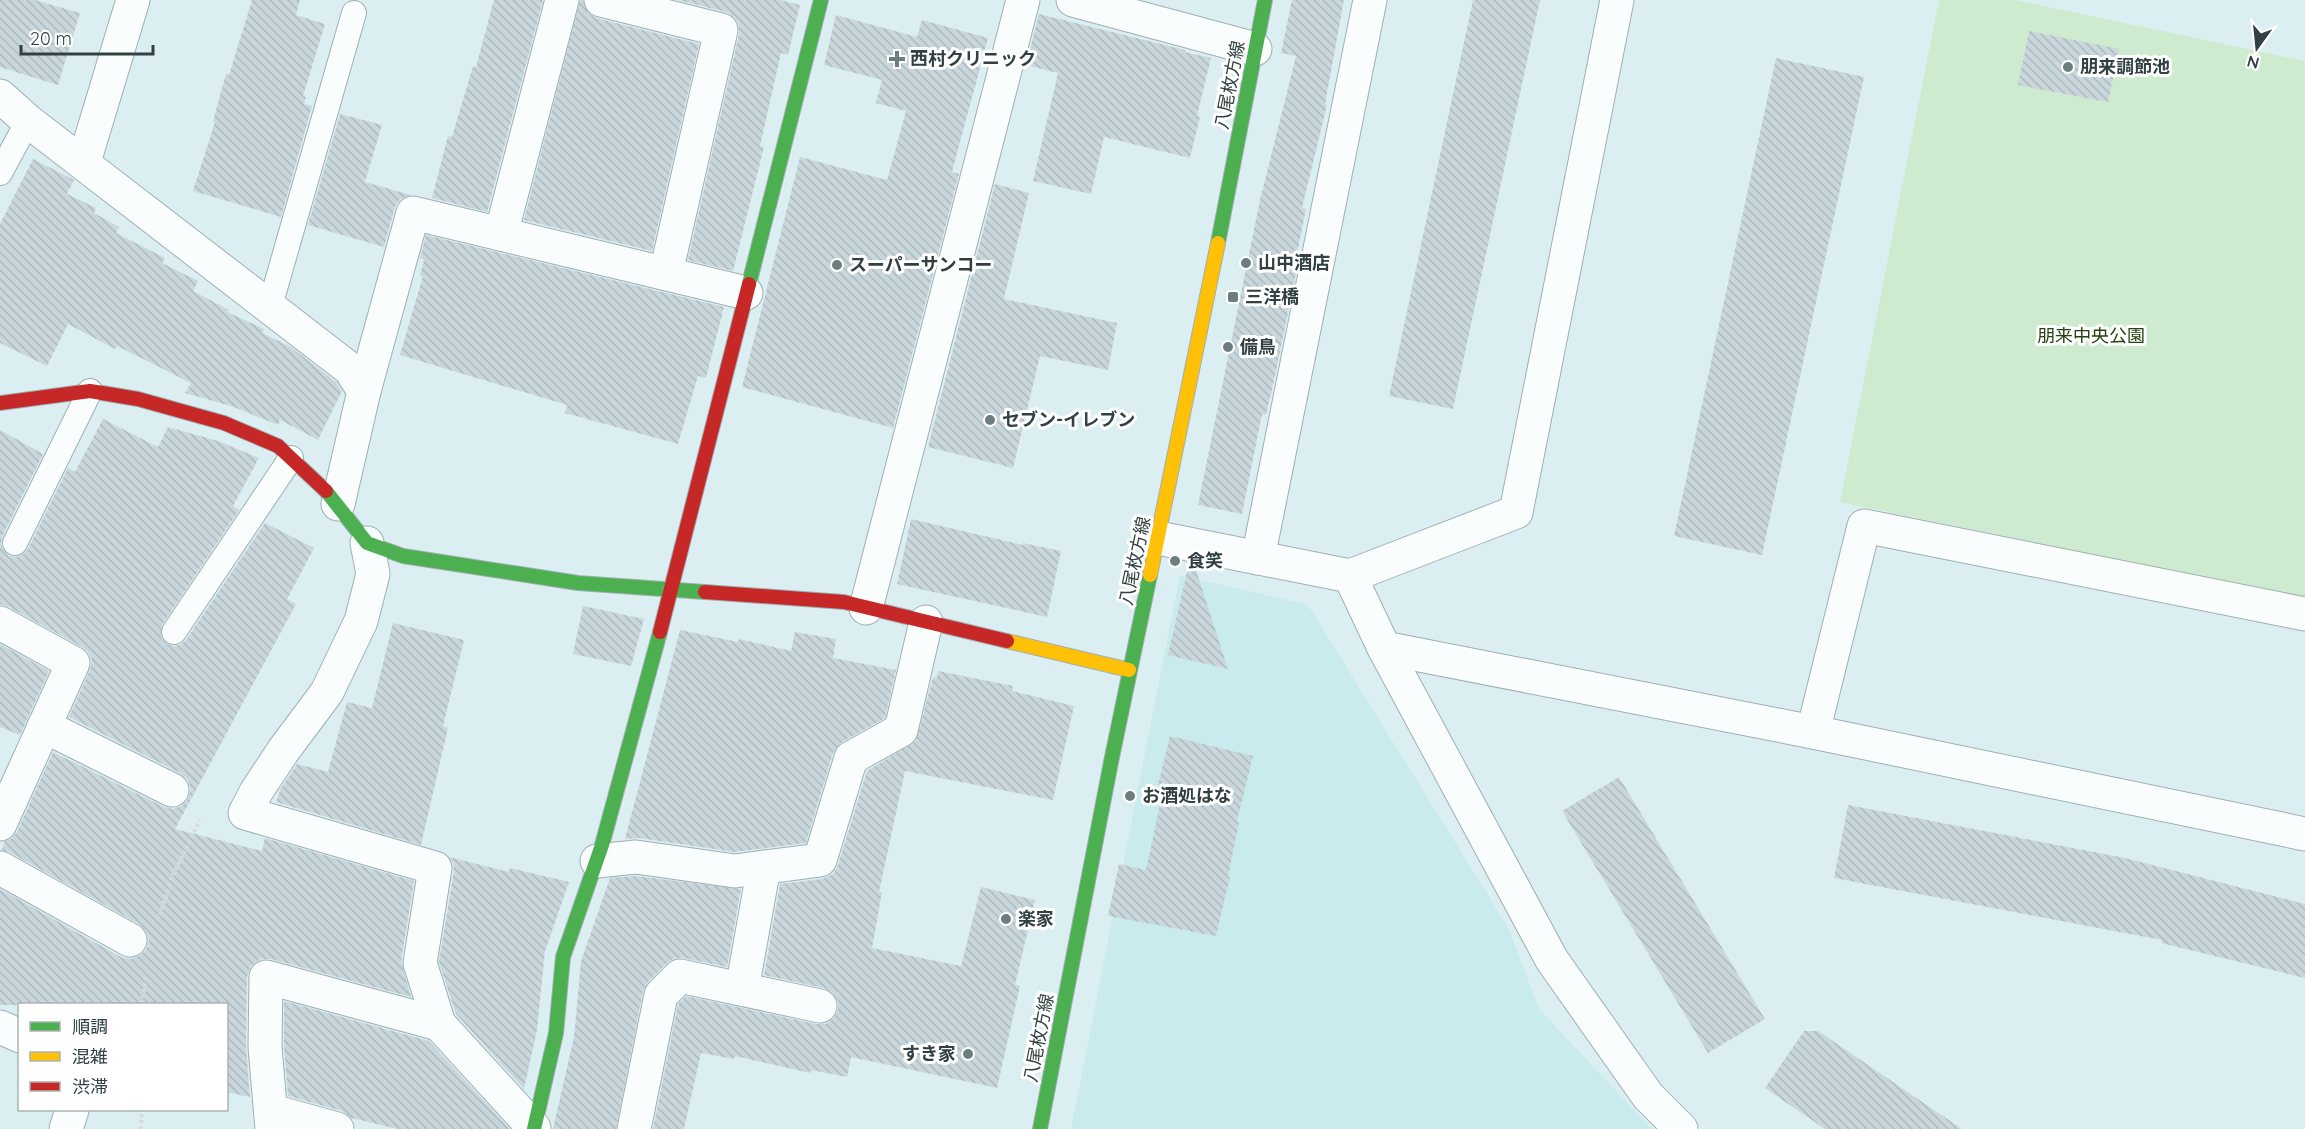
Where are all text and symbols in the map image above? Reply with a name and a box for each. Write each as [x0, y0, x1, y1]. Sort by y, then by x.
scale bar [21, 18, 153, 56]
north arrow [2227, 18, 2287, 78]
text: 20 m [30, 27, 72, 50]
street label: 八尾枚方線 [1210, 39, 1249, 131]
place label: 西村クリニック [910, 47, 1036, 70]
marker: 西村クリニック [888, 50, 906, 68]
text: N [2245, 51, 2261, 74]
place label: 朋来調節池 [2080, 55, 2170, 78]
marker: 朋来調節池 [2061, 60, 2075, 74]
place label: 山中酒店 [1258, 251, 1330, 274]
place label: スーパーサンコー [849, 253, 992, 276]
marker: 山中酒店 [1239, 256, 1253, 270]
marker: スーパーサンコー [830, 258, 844, 272]
place label: 三洋橋 [1245, 285, 1299, 308]
marker: 三洋橋 [1226, 290, 1240, 304]
park label: 朋来中央公園 [2037, 324, 2145, 347]
place label: 備鳥 [1240, 335, 1276, 358]
marker: 備鳥 [1221, 340, 1235, 354]
place label: セブン-イレブン [1002, 408, 1135, 431]
marker: セブン-イレブン [983, 413, 997, 427]
street label: 八尾枚方線 [1114, 514, 1155, 607]
place label: 食笑 [1187, 549, 1223, 572]
marker: 食笑 [1168, 554, 1182, 568]
place label: お酒処はな [1142, 784, 1232, 807]
marker: お酒処はな [1123, 789, 1137, 803]
place label: 楽家 [1018, 907, 1054, 930]
marker: 楽家 [999, 912, 1013, 926]
street label: 八尾枚方線 [1019, 992, 1058, 1084]
legend [18, 1003, 228, 1111]
text: 順調 [72, 1015, 108, 1038]
place label: すき家 [902, 1042, 956, 1065]
text: 混雑 [72, 1045, 108, 1068]
marker: すき家 [961, 1047, 975, 1061]
text: 渋滞 [72, 1075, 108, 1098]

